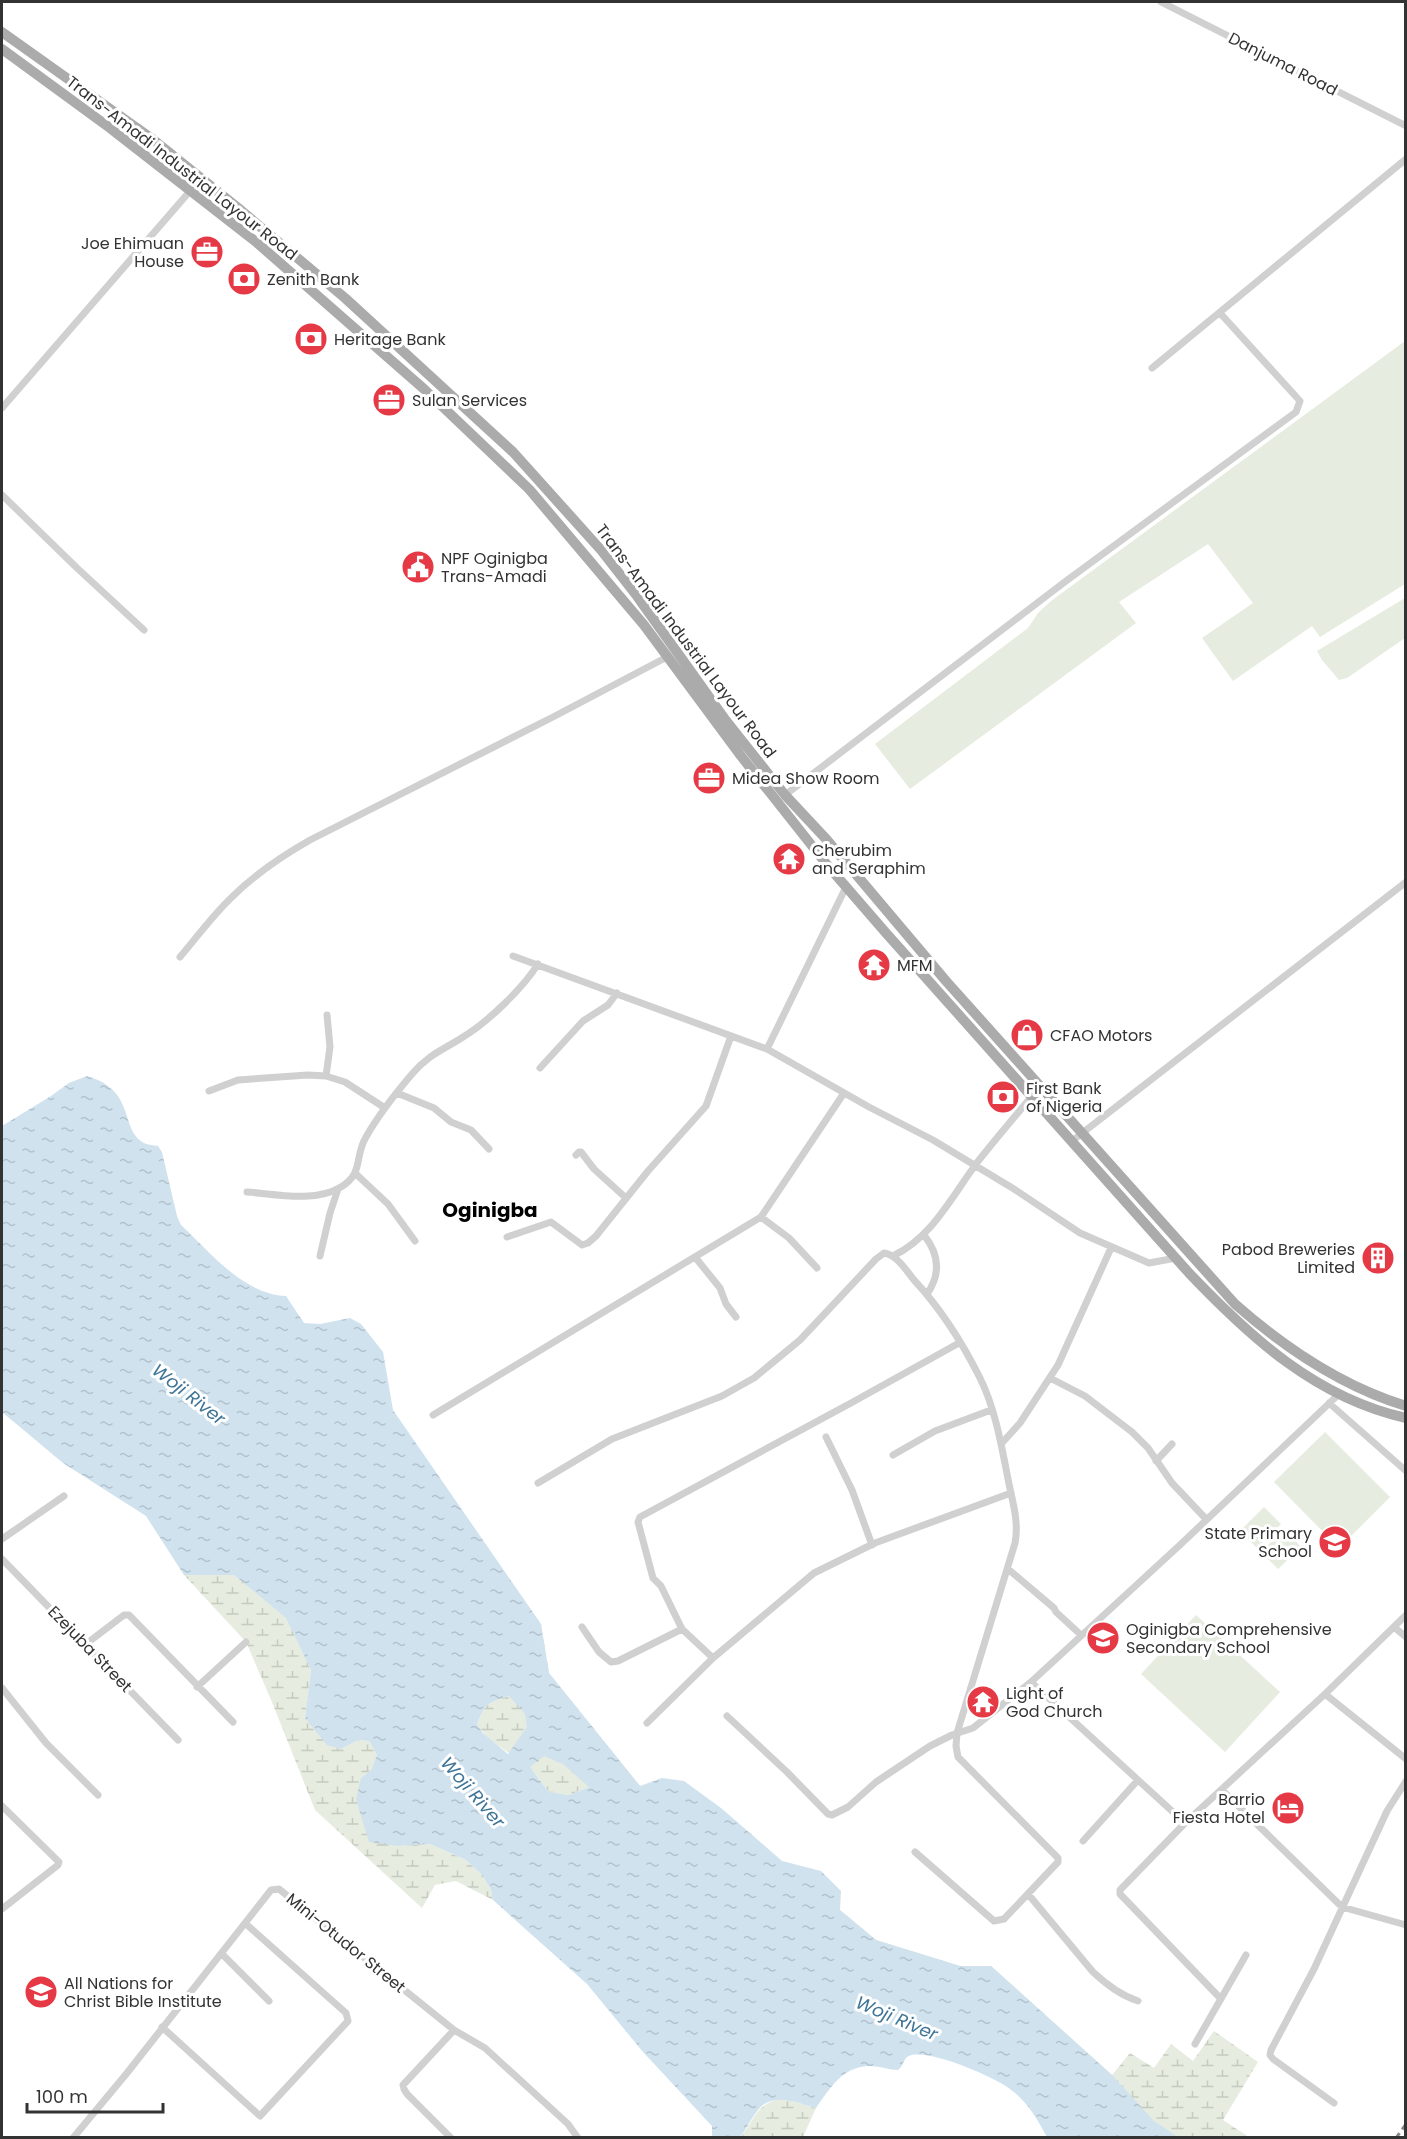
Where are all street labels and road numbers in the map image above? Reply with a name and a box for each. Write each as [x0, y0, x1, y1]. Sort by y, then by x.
street label: Danjuma Road [1224, 27, 1342, 101]
street label: Trans-Amadi Industrial Layour Road [62, 70, 302, 266]
street label: Trans-Amadi Industrial Layour Road [590, 519, 782, 763]
street label: Ezejuba Street [43, 1601, 137, 1698]
street label: Mini-Otudor Street [281, 1888, 411, 1998]

